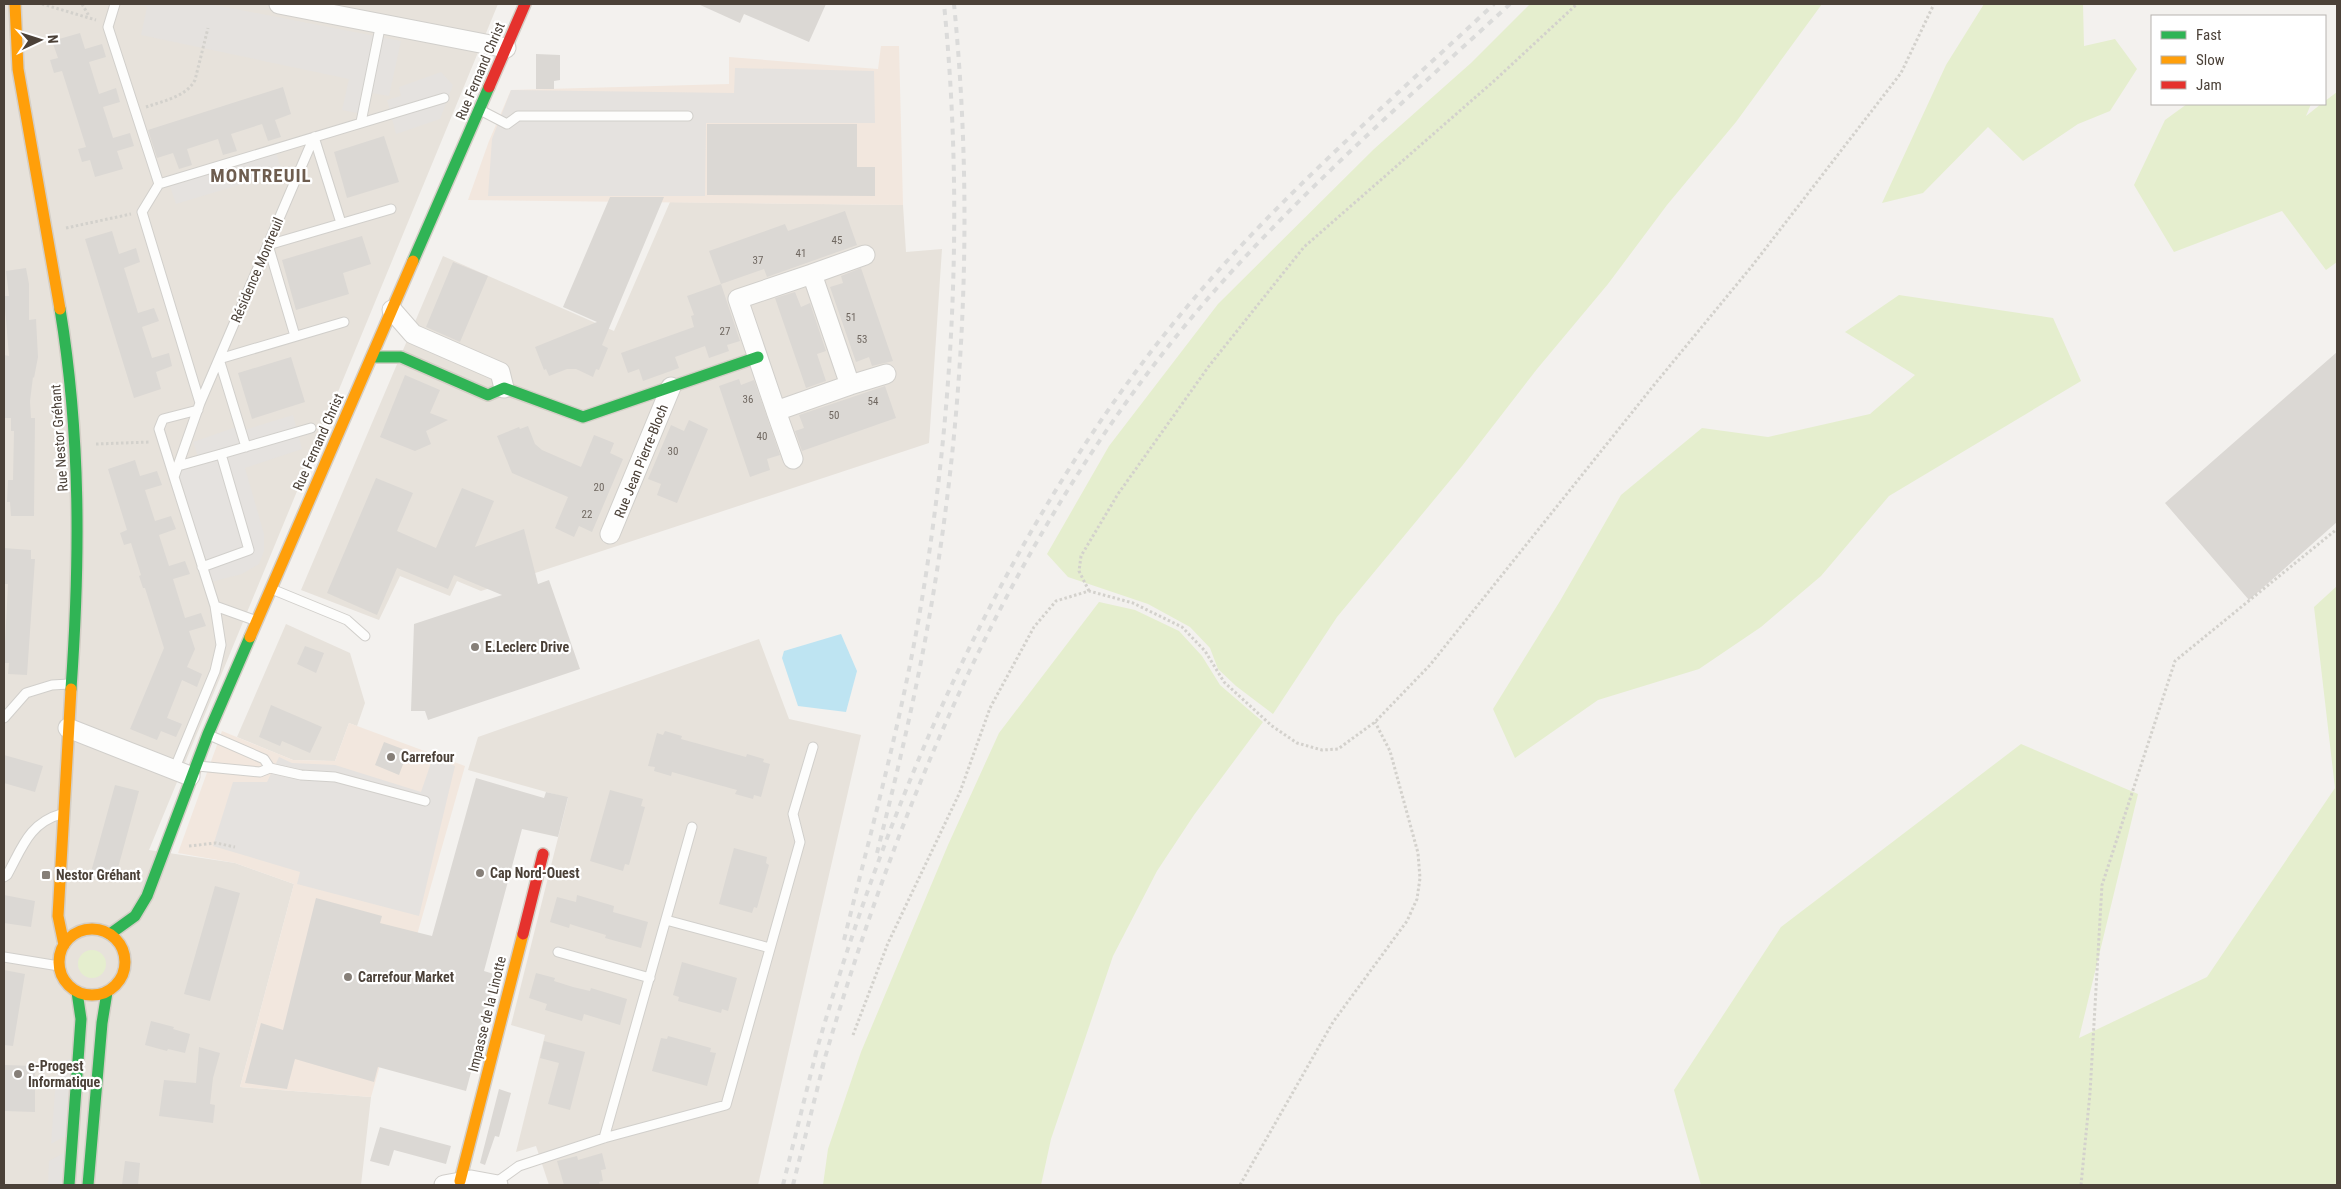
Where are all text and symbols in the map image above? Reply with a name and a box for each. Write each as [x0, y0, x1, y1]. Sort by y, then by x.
north arrow [15, 15, 65, 65]
legend [2151, 15, 2326, 105]
street label: Rue Fernand Christ [452, 20, 508, 122]
text: Fast [2196, 26, 2221, 44]
text: N [45, 34, 61, 44]
text: Slow [2196, 51, 2225, 69]
text: Jam [2196, 76, 2222, 94]
district label: MONTREUIL [210, 164, 312, 187]
street label: Résidence Montreuil [228, 215, 286, 325]
house number: 45 [832, 234, 842, 247]
house number: 41 [796, 247, 806, 260]
house number: 37 [753, 254, 763, 267]
house number: 51 [846, 311, 856, 324]
house number: 27 [720, 325, 730, 338]
house number: 53 [857, 333, 867, 346]
street label: Rue Nestor Gréhant [47, 384, 71, 492]
street label: Rue Fernand Christ [289, 391, 347, 493]
house number: 36 [743, 393, 753, 406]
house number: 54 [868, 395, 879, 408]
street label: Rue Jean Pierre-Bloch [611, 402, 671, 520]
house number: 50 [829, 409, 839, 422]
house number: 40 [757, 430, 767, 443]
house number: 30 [668, 445, 678, 458]
house number: 20 [594, 481, 604, 494]
house number: 22 [582, 508, 592, 521]
place label: E.Leclerc Drive [485, 639, 569, 655]
marker: E.Leclerc Drive [469, 641, 481, 653]
place label: Carrefour [401, 749, 455, 765]
marker: Carrefour [385, 751, 397, 763]
place label: Cap Nord-Ouest [490, 865, 579, 881]
place label: Nestor Gréhant [56, 867, 141, 883]
marker: Cap Nord-Ouest [474, 867, 486, 879]
marker: Nestor Gréhant [40, 869, 52, 881]
street label: Impasse de la Linotte [465, 954, 509, 1073]
place label: Carrefour Market [358, 969, 454, 985]
marker: Carrefour Market [342, 971, 354, 983]
place label: e-Progest Informatique [28, 1058, 101, 1090]
marker: e-Progest Informatique [12, 1068, 24, 1080]

